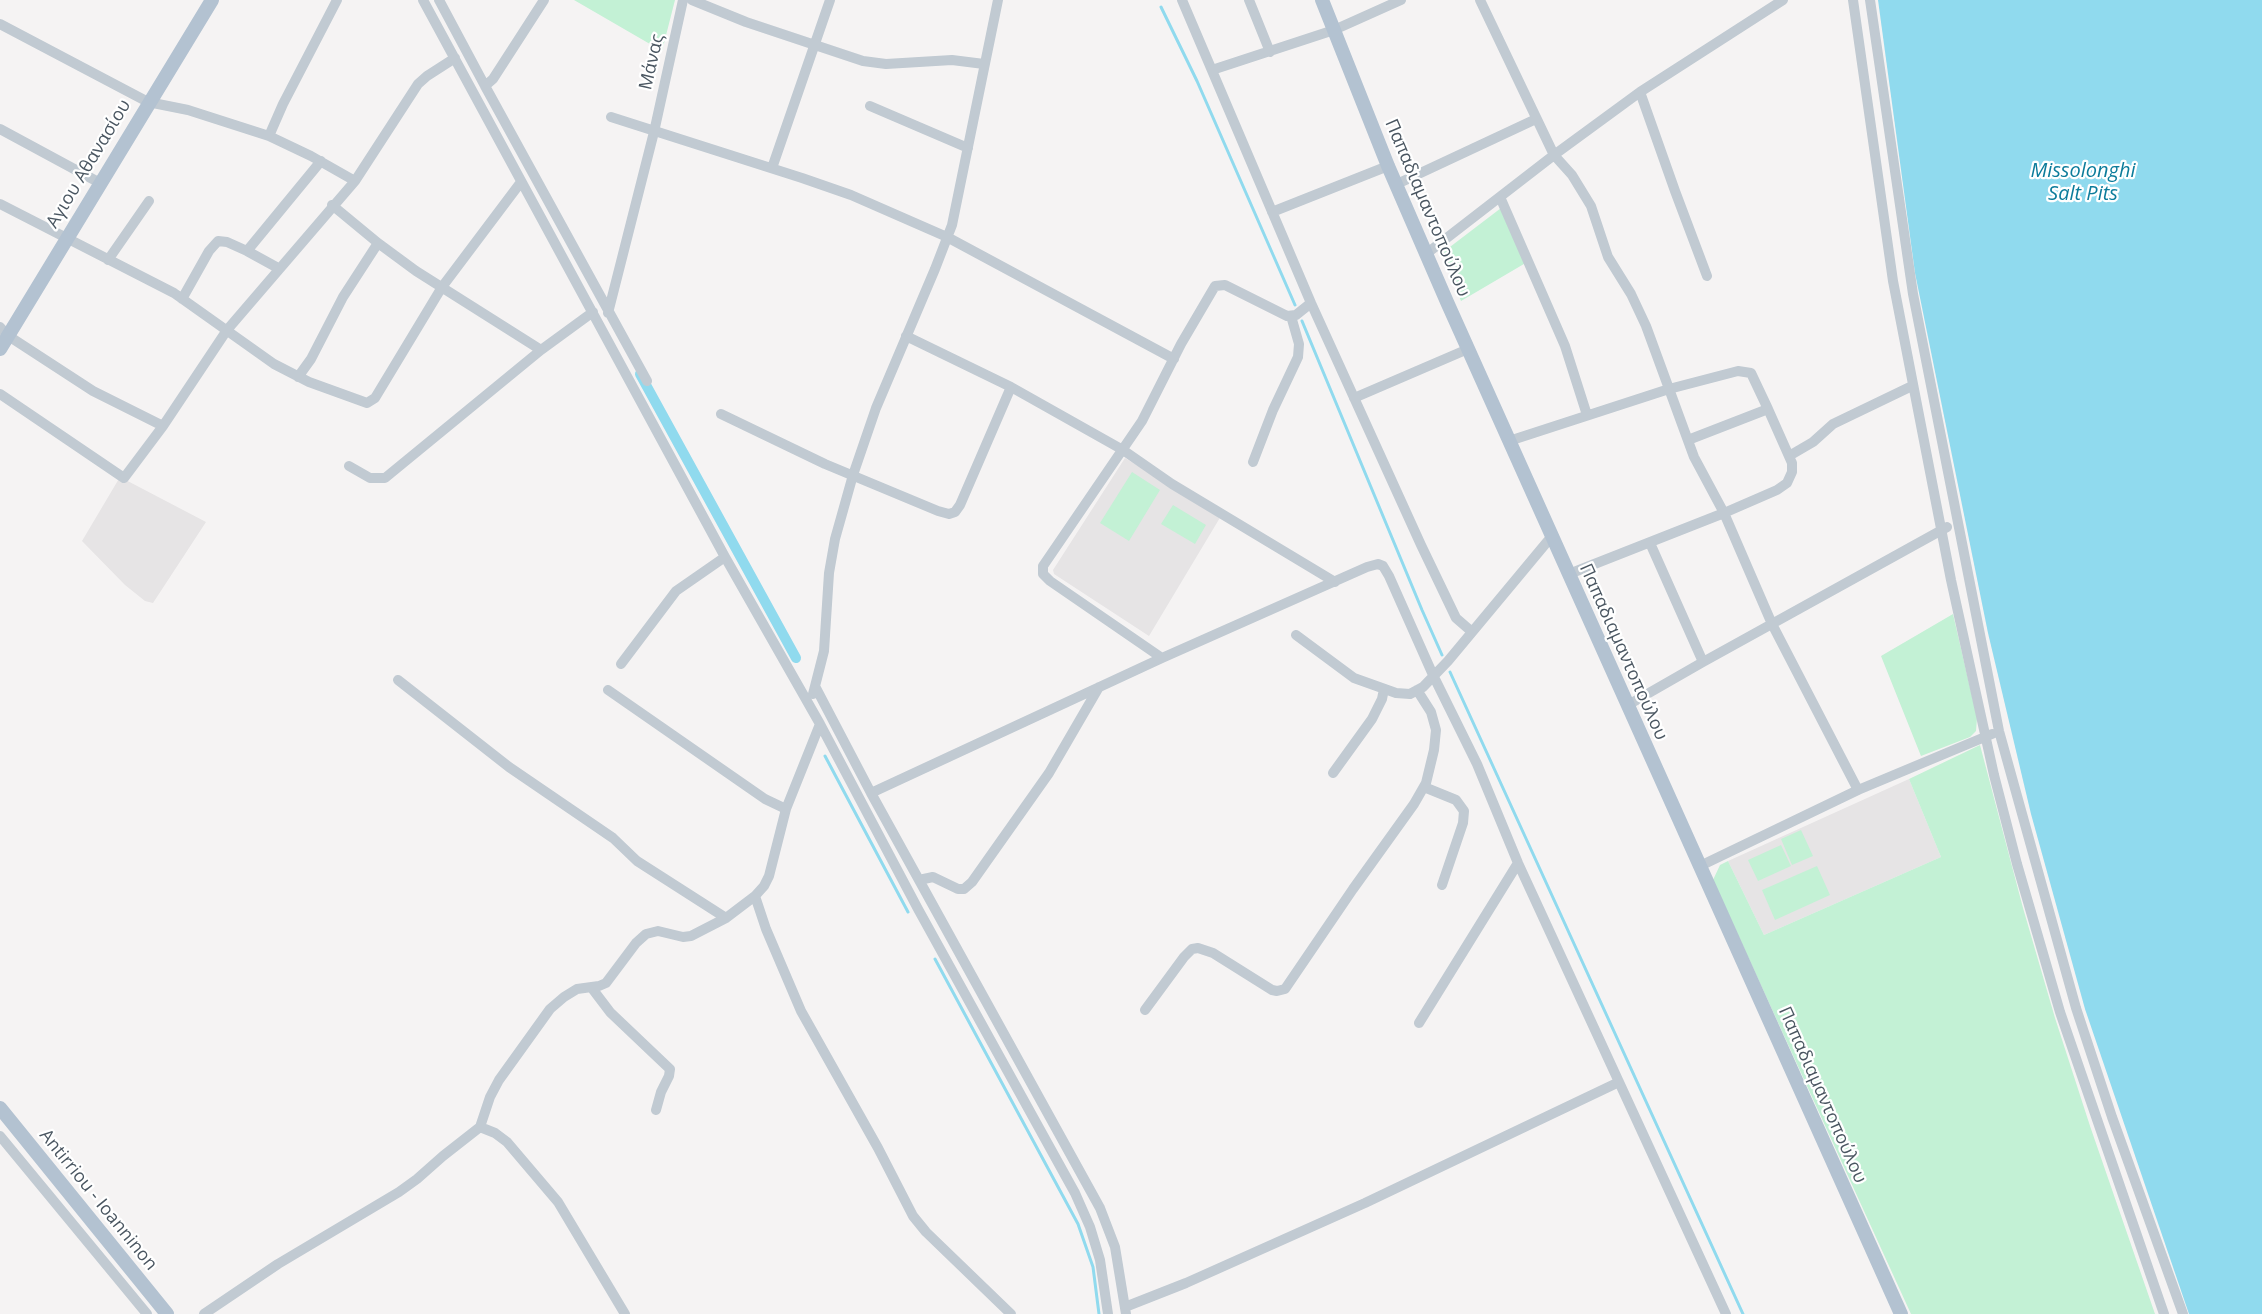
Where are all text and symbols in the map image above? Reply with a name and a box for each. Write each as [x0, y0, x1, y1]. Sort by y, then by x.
street label: Μάνας [635, 32, 669, 92]
street label: Αγιου Αθανασίου [42, 96, 136, 232]
street label: Παπαδιαμαντοπούλου [1380, 116, 1474, 300]
water label: Missolonghi Salt Pits [2030, 159, 2136, 206]
street label: Παπαδιαμαντοπούλου [1574, 560, 1672, 744]
street label: Παπαδιαμαντοπούλου [1773, 1003, 1871, 1187]
street label: Antirriou - Ioanninon [35, 1125, 161, 1275]

